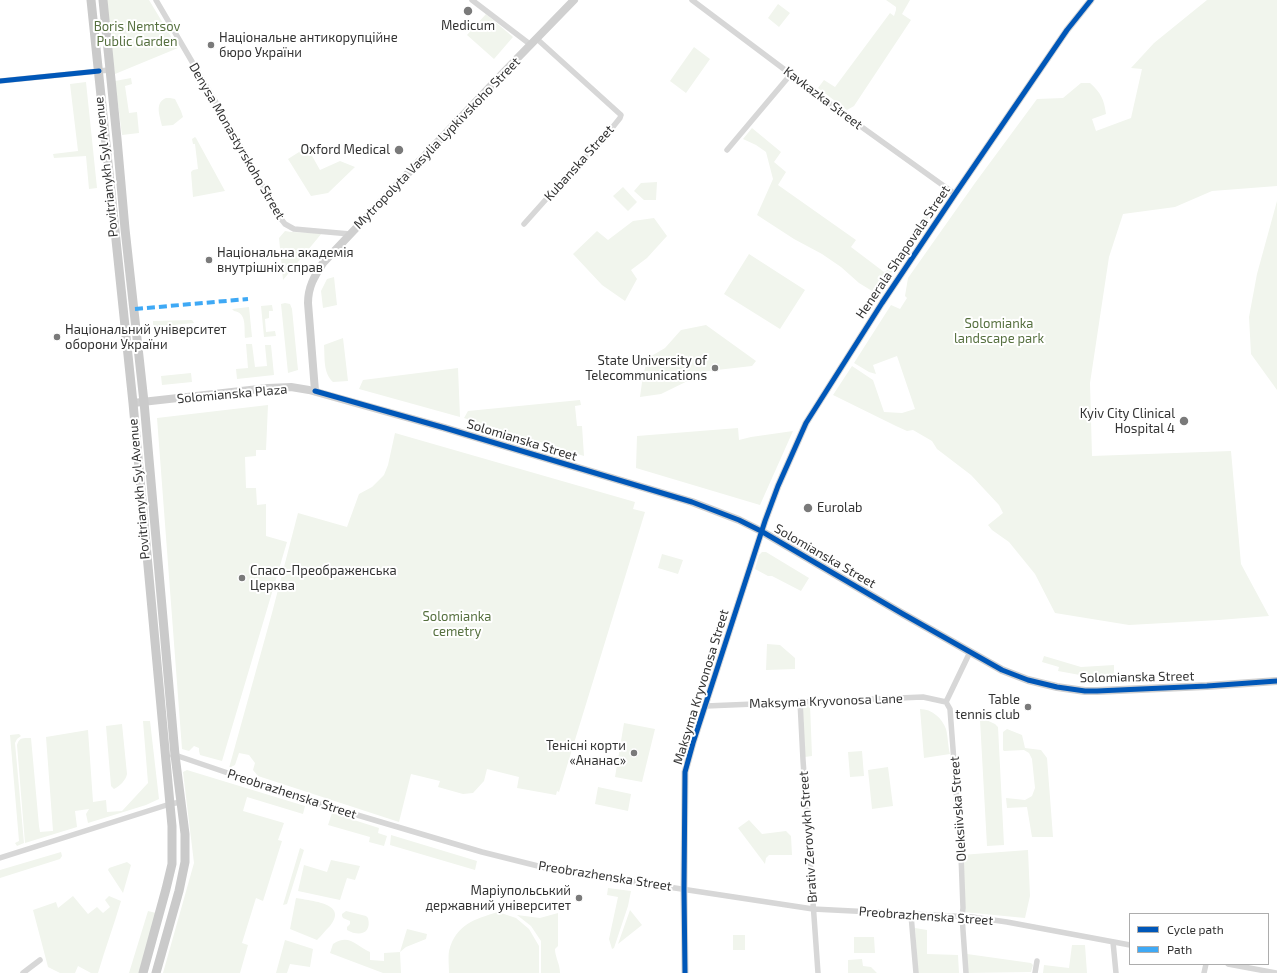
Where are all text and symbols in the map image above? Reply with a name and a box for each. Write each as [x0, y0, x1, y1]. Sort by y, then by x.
marker: Medicum [462, 5, 474, 17]
place label: Medicum [441, 18, 495, 34]
park label: Boris Nemtsov Public Garden [94, 19, 180, 50]
place label: Національне антикорупційне бюро України [219, 30, 398, 61]
marker: Національне антикорупційне бюро України [206, 40, 216, 50]
street label: Mytropolyta Vasylia Lypkivskoho Street [351, 54, 523, 232]
street label: Denysa Monastyrskoho Street [186, 60, 288, 222]
street label: Kavkazka Street [780, 63, 866, 133]
street label: Povitrianykh Syl Avenue [91, 96, 121, 238]
street label: Kubanska Street [541, 122, 617, 204]
place label: Oxford Medical [300, 142, 390, 158]
marker: Oxford Medical [393, 144, 405, 156]
street label: Henerala Shapovala Street [853, 182, 953, 322]
place label: Національна академія внутрішніх справ [217, 245, 354, 276]
marker: Національна академія внутрішніх справ [204, 255, 214, 265]
park label: Solomianka landscape park [954, 316, 1044, 347]
place label: Національний університет оборони України [65, 322, 227, 353]
marker: Національний університет оборони України [52, 332, 62, 342]
place label: State University of Telecommunications [585, 353, 707, 384]
marker: State University of Telecommunications [710, 363, 720, 373]
street label: Solomianska Plaza [176, 381, 288, 407]
place label: Kyiv City Clinical Hospital 4 [1080, 406, 1175, 437]
marker: Kyiv City Clinical Hospital 4 [1178, 415, 1190, 427]
street label: Solomianska Street [465, 416, 579, 464]
street label: Povitrianykh Syl Avenue [125, 418, 153, 560]
place label: Eurolab [817, 500, 863, 516]
marker: Eurolab [802, 502, 814, 514]
street label: Solomianska Street [771, 521, 879, 591]
place label: Спасо-Преображенська Церква [250, 563, 397, 594]
marker: Спасо-Преображенська Церква [237, 573, 247, 583]
street label: Maksyma Kryvonosa Street [670, 607, 732, 767]
park label: Solomianka cemetry [423, 609, 491, 640]
street label: Solomianska Street [1080, 668, 1194, 686]
street label: Maksyma Kryvonosa Lane [749, 691, 903, 711]
place label: Table tennis club [955, 692, 1020, 723]
marker: Table tennis club [1023, 702, 1033, 712]
place label: Тенісні корти «Ананас» [546, 738, 626, 769]
marker: Тенісні корти «Ананас» [629, 748, 639, 758]
street label: Oleksiivska Street [947, 756, 969, 862]
street label: Preobrazhenska Street [225, 766, 359, 822]
street label: Brativ Zerovykh Street [796, 771, 820, 903]
street label: Preobrazhenska Street [537, 858, 673, 894]
place label: Маріупольський державний університет [426, 883, 571, 914]
marker: Маріупольський державний університет [574, 893, 584, 903]
street label: Preobrazhenska Street [858, 904, 994, 928]
legend [1129, 913, 1269, 965]
text: Cycle path [1167, 922, 1224, 936]
text: Path [1167, 942, 1192, 956]

